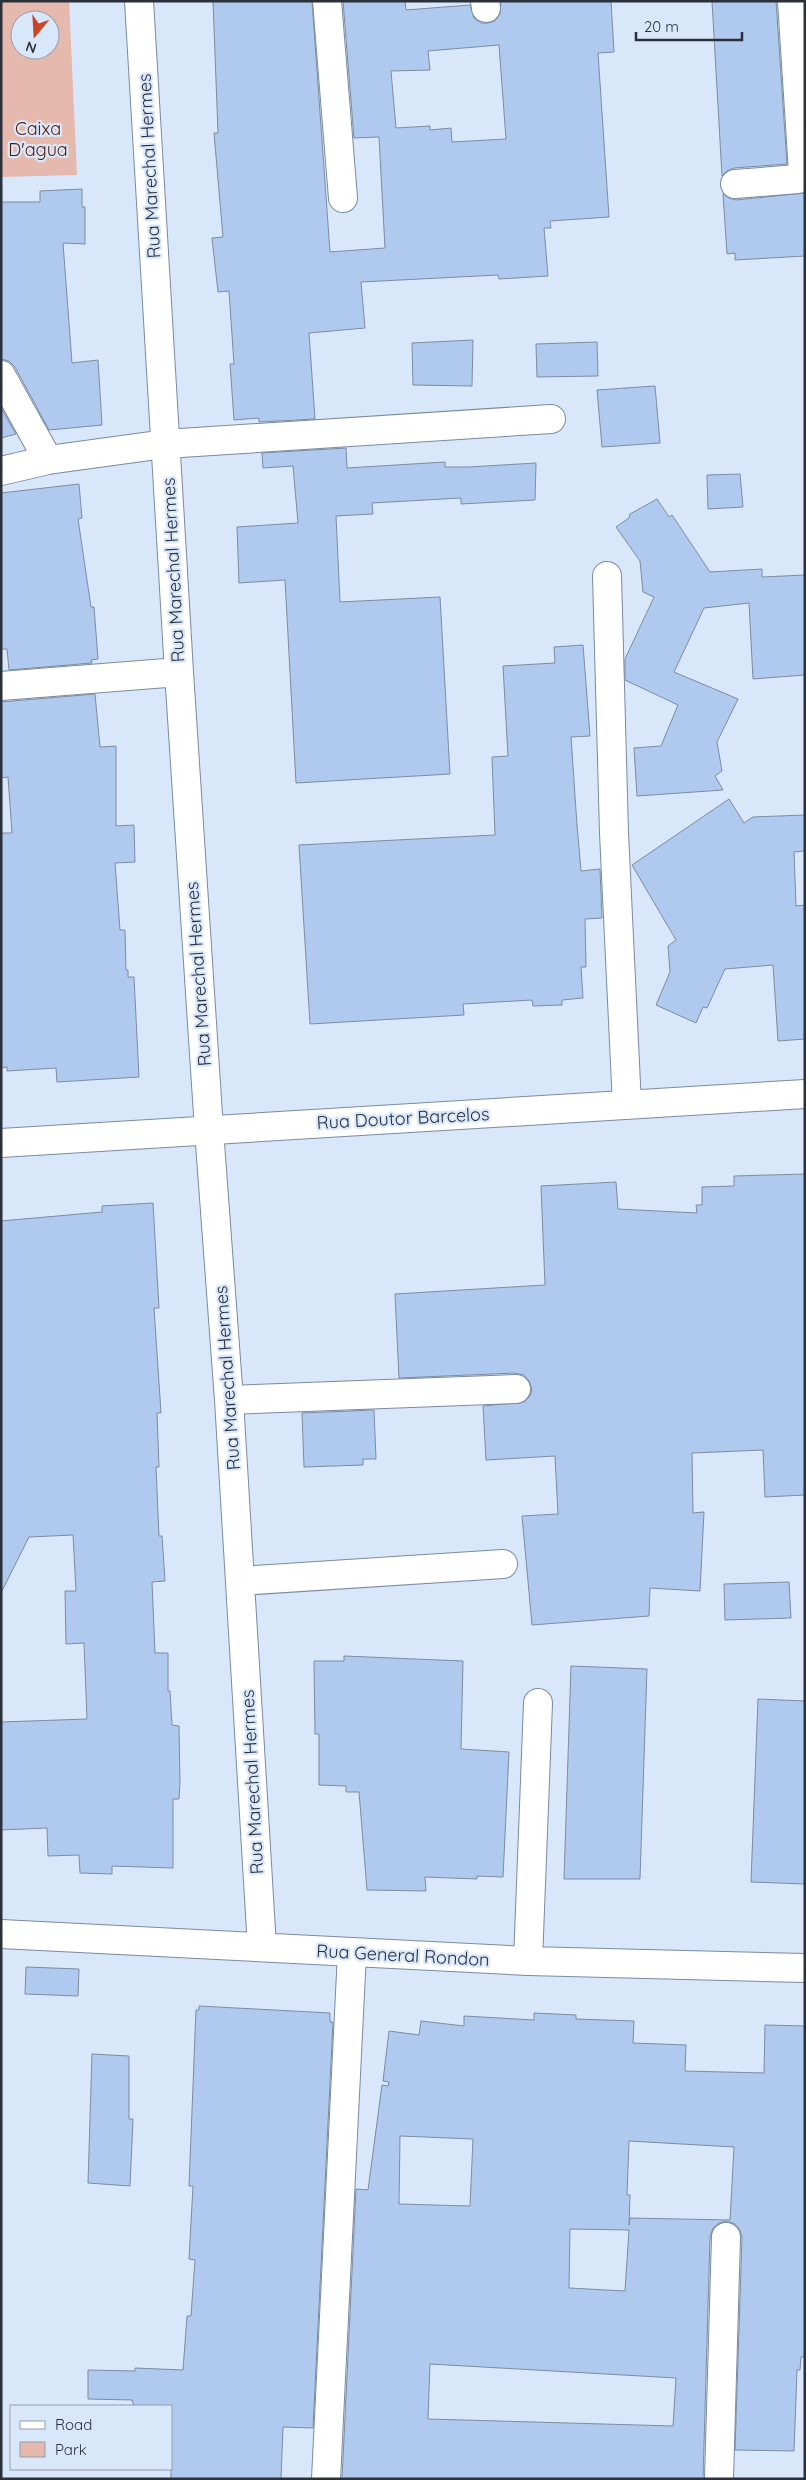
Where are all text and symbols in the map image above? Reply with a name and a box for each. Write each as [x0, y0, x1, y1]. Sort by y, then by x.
north arrow [10, 10, 60, 60]
scale bar [636, 10, 742, 42]
text: 20 m [644, 17, 679, 36]
text: N [23, 37, 39, 58]
street label: Rua Marechal Hermes [133, 73, 165, 259]
park label: Caixa D'agua [8, 117, 68, 161]
street label: Rua Marechal Hermes [157, 477, 189, 663]
street label: Rua Marechal Hermes [180, 881, 216, 1067]
street label: Rua Doutor Barcelos [316, 1102, 490, 1134]
street label: Rua Marechal Hermes [209, 1285, 245, 1471]
street label: Rua Marechal Hermes [236, 1689, 268, 1875]
street label: Rua General Rondon [316, 1939, 490, 1971]
legend [10, 2405, 172, 2470]
text: Road [55, 2415, 92, 2434]
text: Park [55, 2440, 87, 2459]

